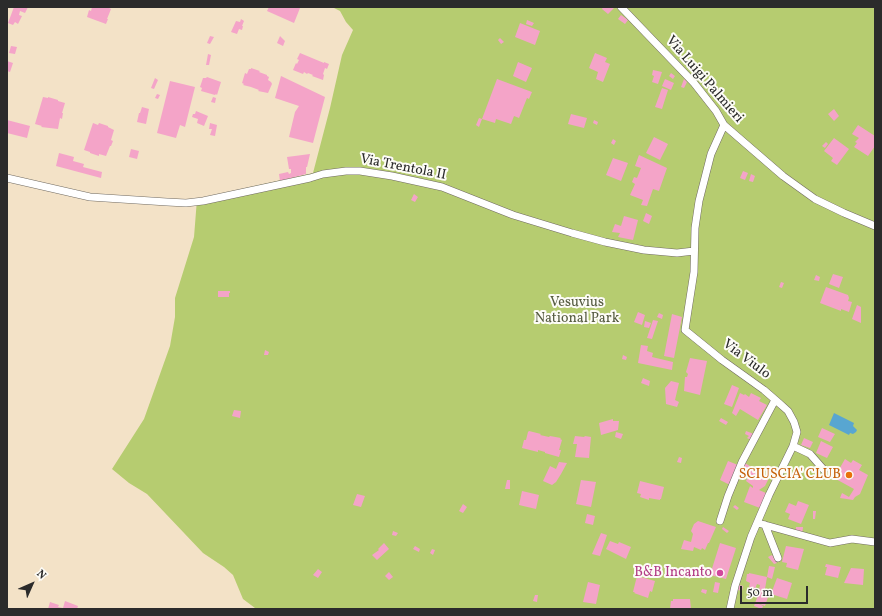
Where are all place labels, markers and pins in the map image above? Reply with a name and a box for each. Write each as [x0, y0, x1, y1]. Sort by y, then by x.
place label: SCIUSCIA' CLUB [739, 467, 841, 483]
marker: SCIUSCIA' CLUB [844, 470, 854, 480]
place label: B&B Incanto [634, 565, 712, 581]
marker: B&B Incanto [715, 568, 725, 578]

